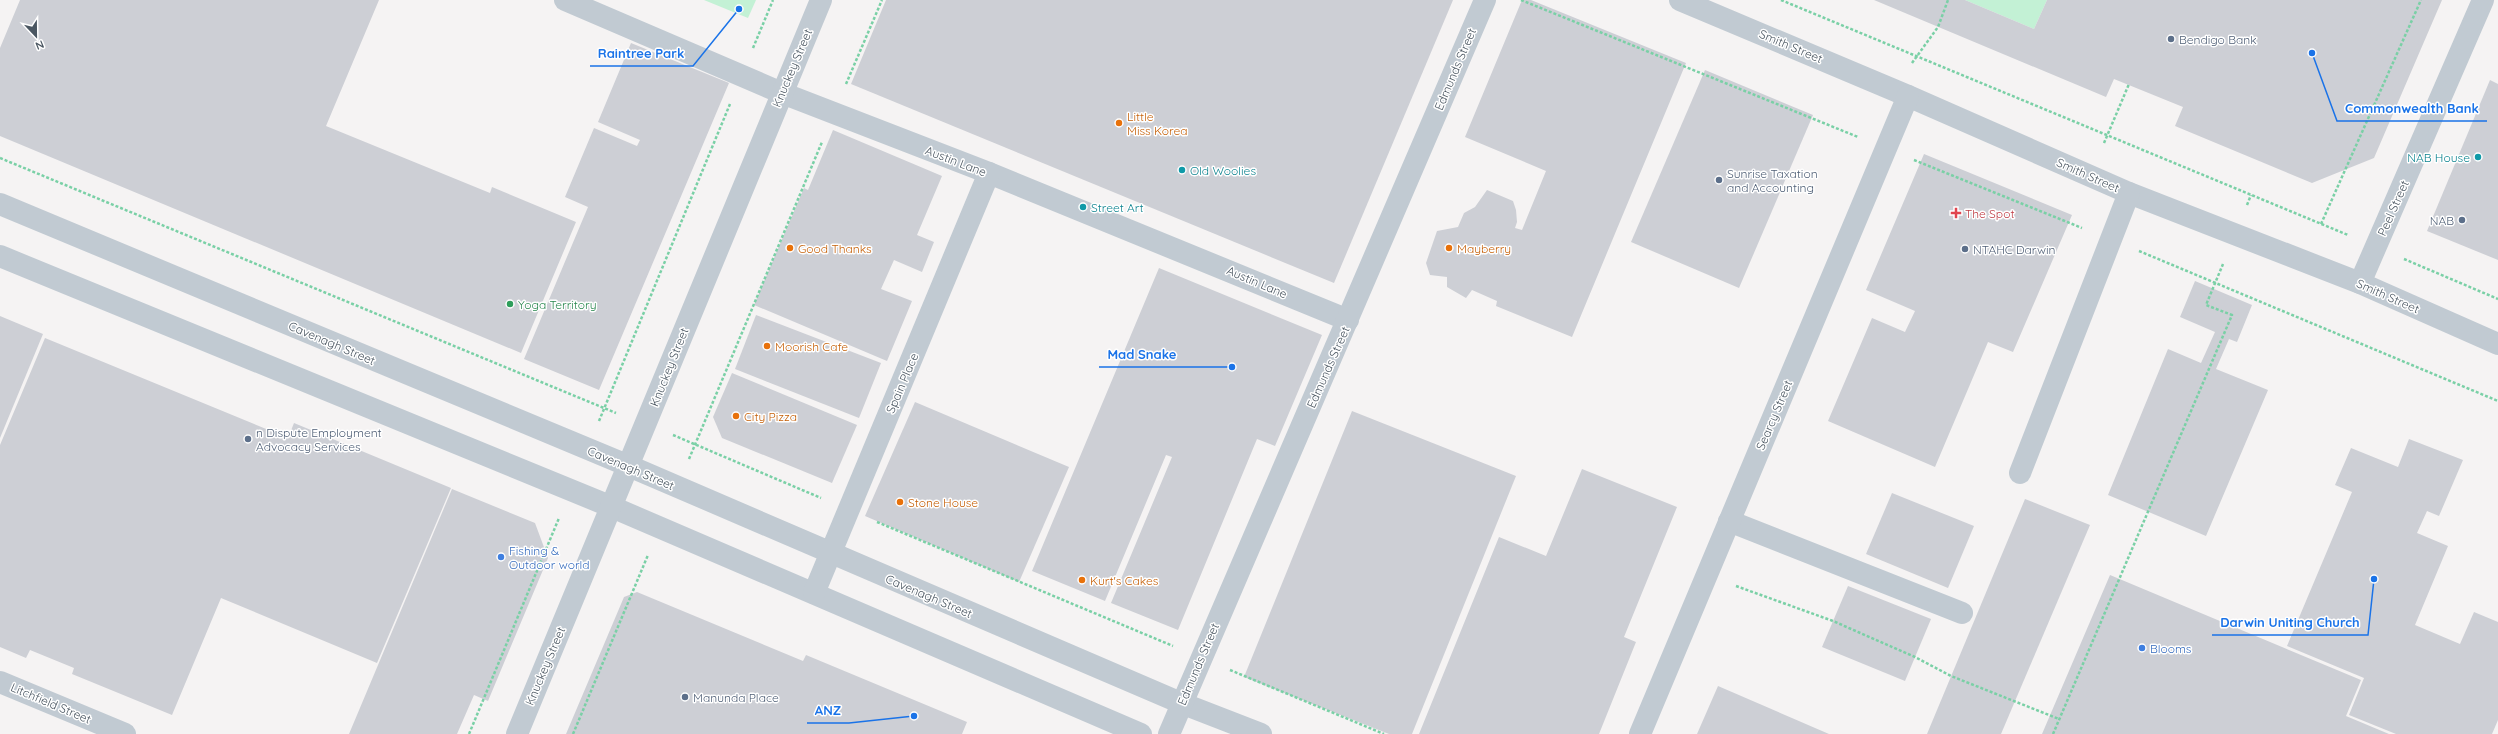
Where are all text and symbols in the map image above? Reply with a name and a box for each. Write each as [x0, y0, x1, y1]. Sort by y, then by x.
north arrow [16, 16, 56, 56]
street label: Edmunds Street [1431, 26, 1479, 112]
street label: Smith Street [1757, 26, 1825, 66]
street label: Knuckey Street [769, 27, 815, 109]
place label: Bendigo Bank [2179, 32, 2257, 47]
marker: Bendigo Bank [2166, 34, 2176, 44]
text: N [33, 37, 46, 53]
callout: Raintree Park [590, 41, 693, 66]
text: Raintree Park [598, 45, 684, 61]
callout: Commonwealth Bank [2337, 96, 2487, 121]
text: Commonwealth Bank [2345, 100, 2479, 116]
place label: Little Miss Korea [1127, 109, 1188, 138]
marker: Little Miss Korea [1114, 118, 1124, 128]
street label: Austin Lane [923, 142, 989, 180]
place label: NAB House [2407, 150, 2470, 165]
marker: NAB House [2473, 152, 2483, 162]
street label: Smith Street [2054, 154, 2122, 196]
place label: Old Woolies [1190, 163, 1256, 178]
marker: Old Woolies [1177, 165, 1187, 175]
place label: Sunrise Taxation and Accounting [1727, 166, 1818, 195]
marker: Sunrise Taxation and Accounting [1714, 175, 1724, 185]
street label: Peel Street [2374, 178, 2412, 238]
place label: Street Art [1091, 200, 1144, 215]
marker: Street Art [1078, 202, 1088, 212]
place label: The Spot [1965, 206, 2014, 221]
marker: The Spot [1950, 207, 1962, 219]
place label: NAB [2430, 213, 2454, 228]
marker: NAB [2457, 215, 2467, 225]
place label: Good Thanks [798, 241, 872, 256]
place label: Mayberry [1457, 241, 1511, 256]
place label: NTAHC Darwin [1973, 242, 2056, 257]
marker: Good Thanks [785, 243, 795, 253]
marker: Mayberry [1444, 243, 1454, 253]
marker: NTAHC Darwin [1960, 244, 1970, 254]
street label: Austin Lane [1224, 263, 1290, 302]
street label: Smith Street [2354, 275, 2422, 317]
place label: Yoga Territory [518, 297, 597, 312]
marker: Yoga Territory [505, 299, 515, 309]
street label: Cavenagh Street [286, 318, 378, 368]
street label: Edmunds Street [1303, 324, 1353, 410]
street label: Knuckey Street [646, 325, 692, 409]
place label: Moorish Cafe [775, 339, 848, 354]
marker: Moorish Cafe [762, 341, 772, 351]
callout: Mad Snake [1099, 342, 1184, 367]
text: Mad Snake [1107, 346, 1177, 362]
street label: Spain Place [883, 350, 922, 416]
street label: Searcy Street [1753, 378, 1795, 452]
place label: City Pizza [744, 409, 797, 424]
marker: City Pizza [731, 411, 741, 421]
place label: n Dispute Employment Advocacy Services [256, 425, 382, 454]
marker: n Dispute Employment Advocacy Services [243, 434, 253, 444]
street label: Cavenagh Street [585, 443, 677, 493]
place label: Stone House [908, 495, 978, 510]
marker: Stone House [895, 497, 905, 507]
place label: Fishing & Outdoor world [509, 543, 590, 572]
marker: Fishing & Outdoor world [496, 552, 506, 562]
street label: Cavenagh Street [883, 571, 975, 621]
place label: Kurt's Cakes [1090, 573, 1159, 588]
marker: Kurt's Cakes [1077, 575, 1087, 585]
callout: Darwin Uniting Church [2212, 610, 2368, 635]
text: Darwin Uniting Church [2220, 614, 2360, 630]
street label: Edmunds Street [1174, 621, 1222, 707]
street label: Knuckey Street [522, 625, 568, 707]
place label: Blooms [2150, 641, 2192, 656]
marker: Blooms [2137, 643, 2147, 653]
street label: Litchfield Street [9, 679, 93, 727]
place label: Manunda Place [693, 690, 779, 705]
marker: Manunda Place [680, 692, 690, 702]
callout: ANZ [807, 698, 849, 723]
text: ANZ [815, 702, 841, 718]

